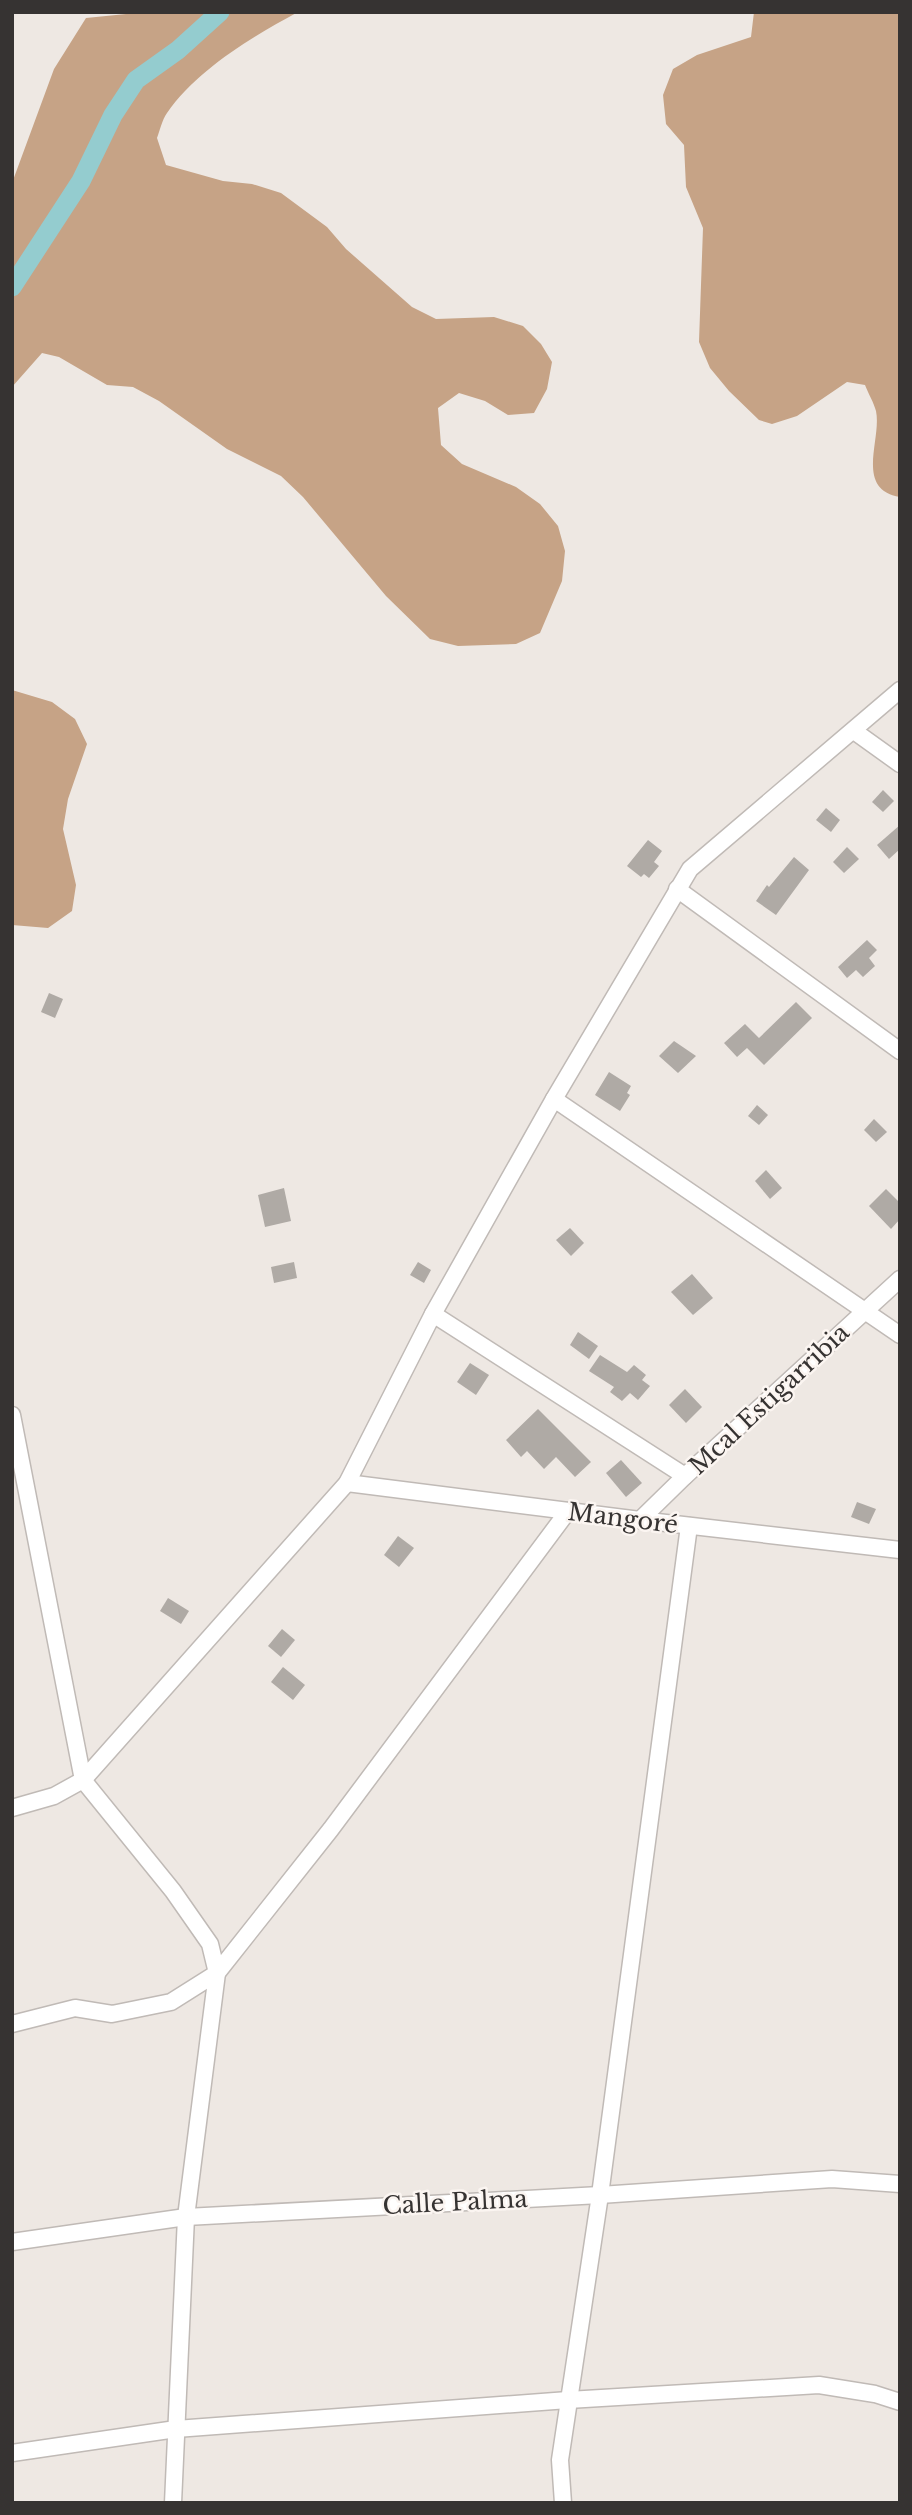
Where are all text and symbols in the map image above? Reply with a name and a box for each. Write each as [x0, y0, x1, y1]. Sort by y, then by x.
street label: Mcal Estigarribia [683, 1317, 855, 1481]
street label: Mangoré [566, 1497, 680, 1539]
street label: Calle Palma [382, 2184, 529, 2220]

